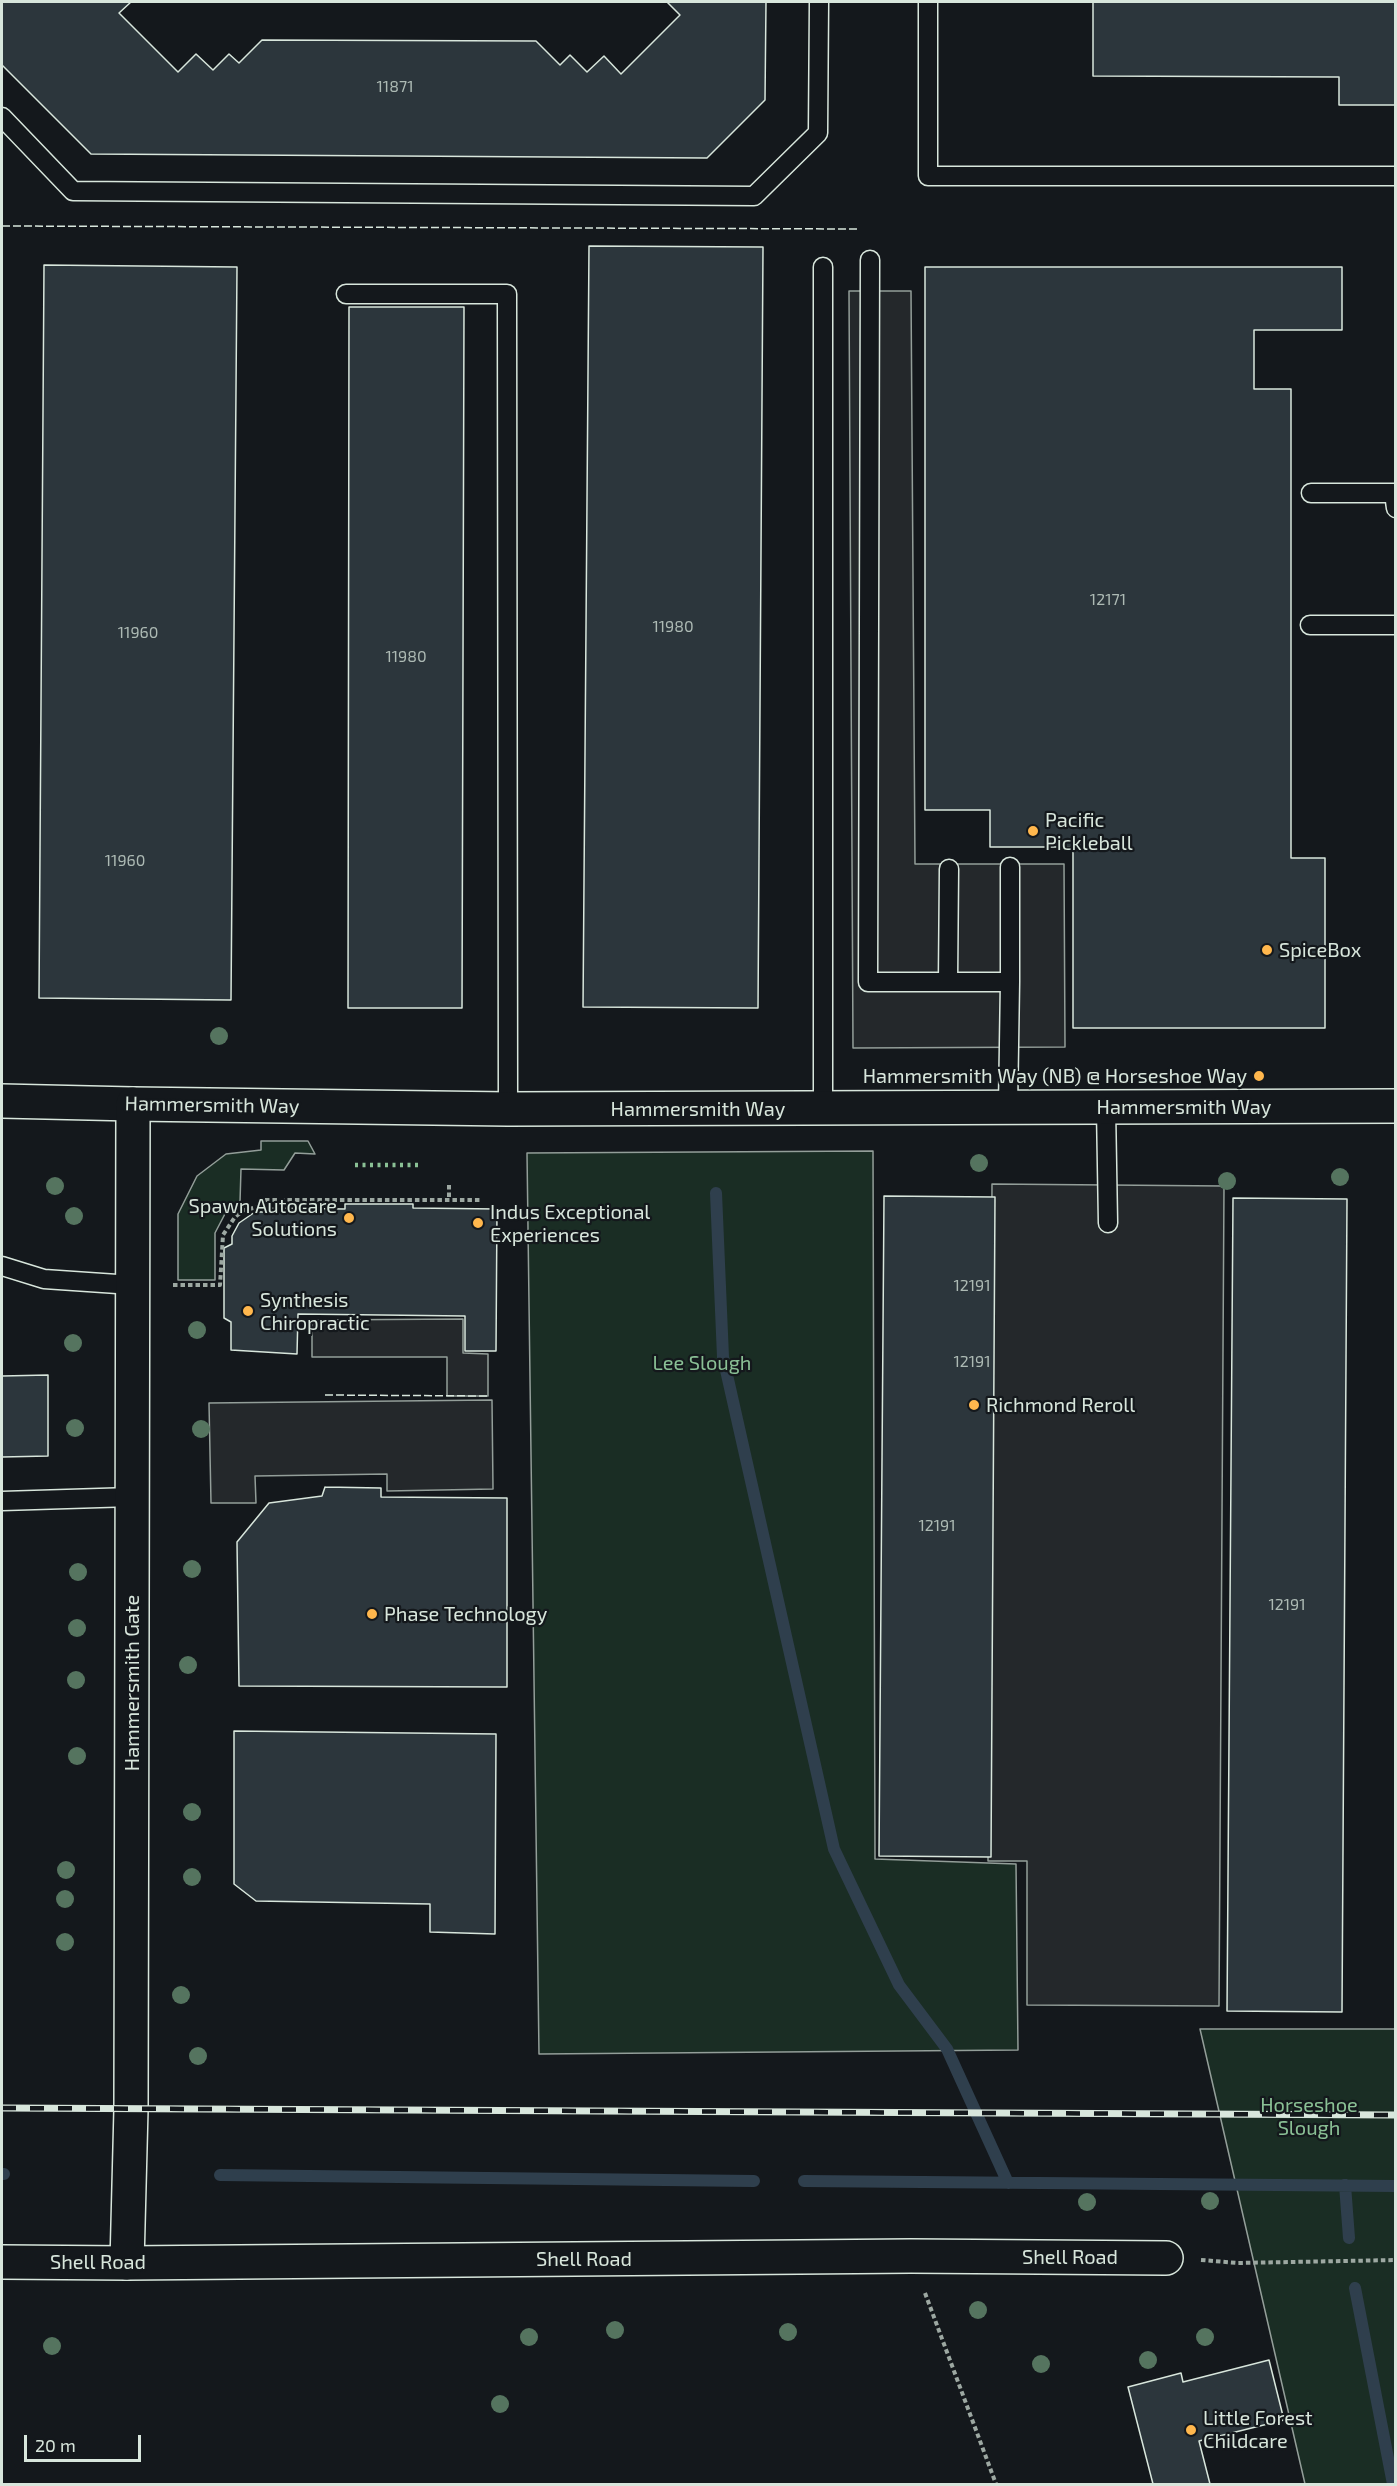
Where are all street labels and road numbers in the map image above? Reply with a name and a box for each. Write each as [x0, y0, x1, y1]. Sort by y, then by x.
street label: Hammersmith Way [124, 1091, 300, 1119]
street label: Hammersmith Way [1097, 1095, 1271, 1119]
street label: Hammersmith Way [611, 1097, 785, 1121]
street label: Hammersmith Gate [120, 1595, 144, 1771]
street label: Shell Road [1022, 2245, 1118, 2269]
street label: Shell Road [536, 2247, 632, 2271]
street label: Shell Road [50, 2250, 146, 2274]

